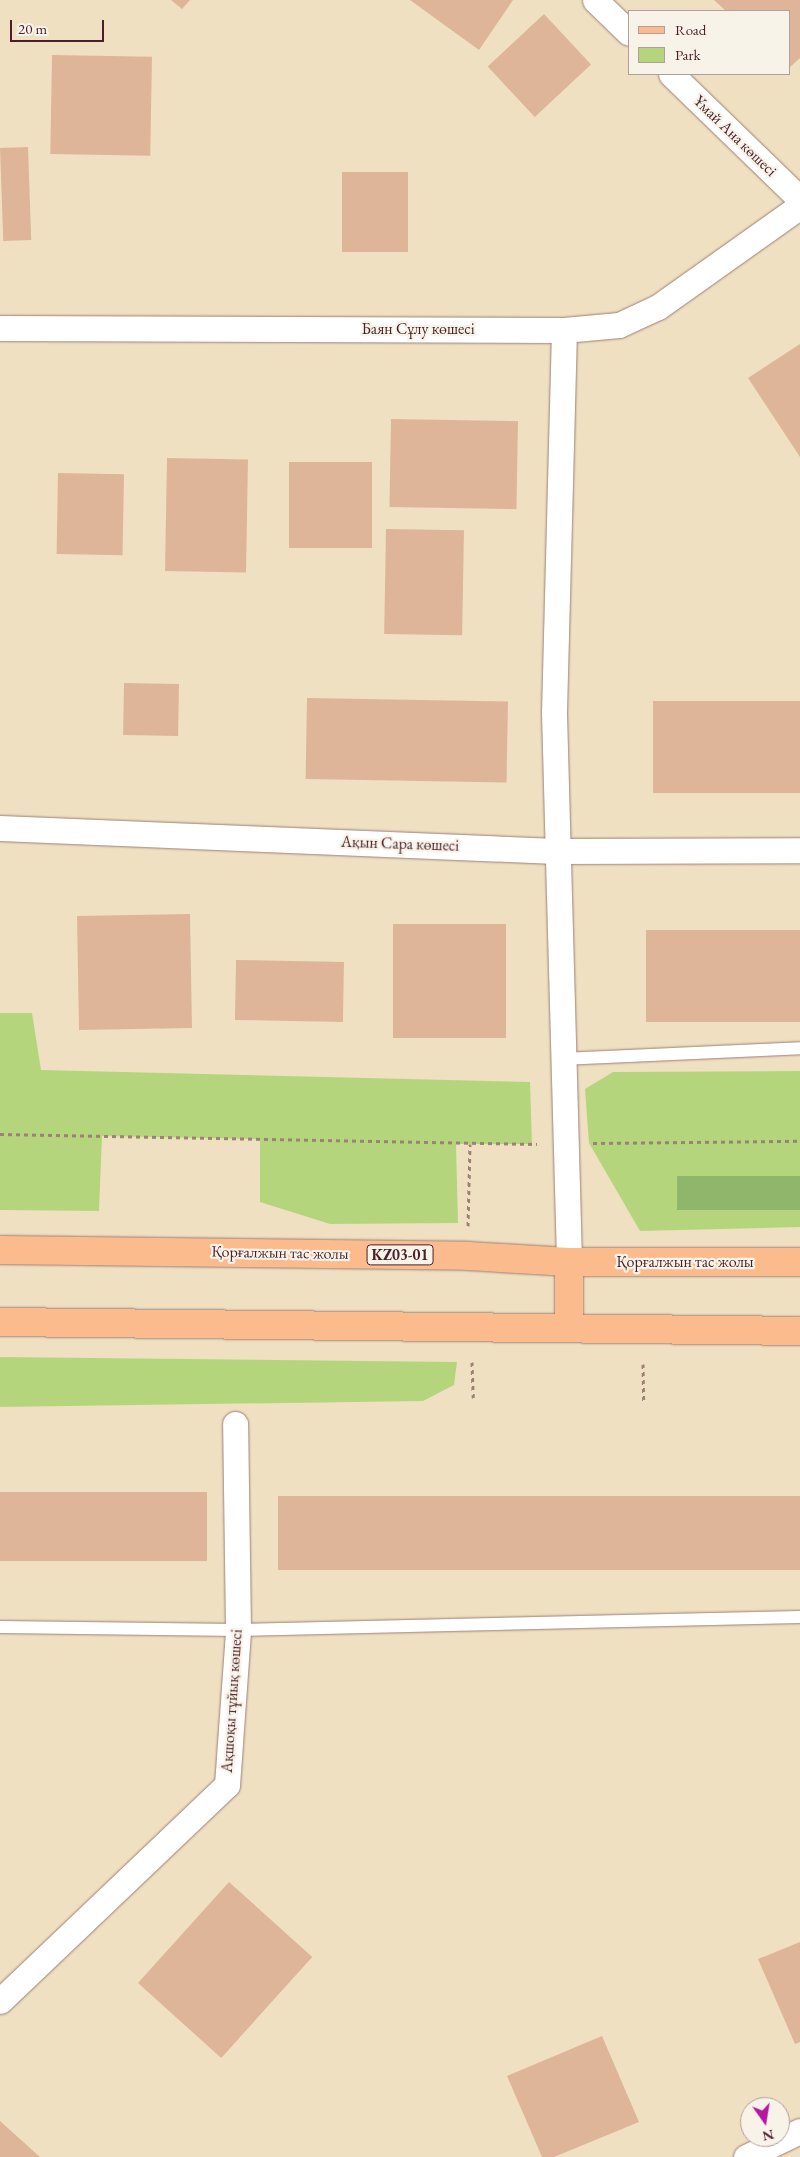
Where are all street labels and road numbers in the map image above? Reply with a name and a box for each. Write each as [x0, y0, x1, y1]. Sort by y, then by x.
street label: Ұмай Ана көшесі [689, 91, 781, 181]
street label: Баян Сұлу көшесі [361, 319, 475, 339]
street label: Ақын Сара көшесі [341, 832, 459, 856]
street label: Қорғалжын тас жолы [211, 1242, 349, 1264]
road number: KZ03-01 [366, 1242, 434, 1268]
street label: Қорғалжын тас жолы [616, 1252, 754, 1272]
street label: Ақшоқы тұйық көшесі [217, 1629, 247, 1773]

